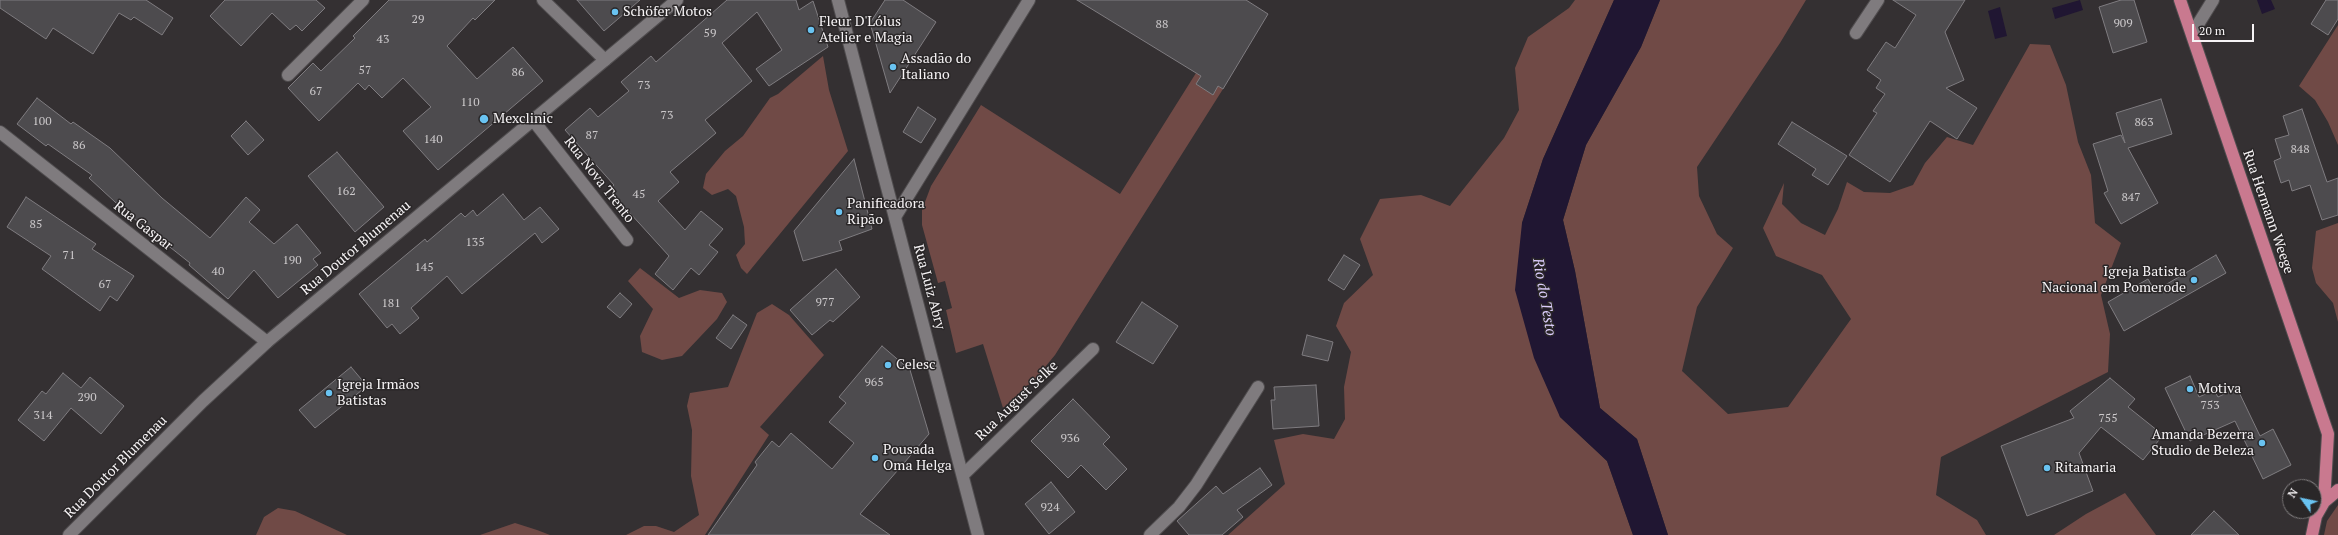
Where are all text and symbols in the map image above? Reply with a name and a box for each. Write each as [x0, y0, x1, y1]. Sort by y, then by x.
place label: Schöfer Motos [623, 4, 712, 20]
marker: Schöfer Motos [610, 7, 620, 17]
house number: 29 [412, 13, 424, 27]
place label: Fleur D'Lólus Atelier e Magia [819, 14, 913, 46]
scale bar [2194, 16, 2256, 42]
house number: 909 [2113, 17, 2133, 31]
house number: 88 [1156, 18, 1168, 32]
text: 20 m [2199, 23, 2225, 38]
marker: Fleur D'Lólus Atelier e Magia [806, 25, 816, 35]
house number: 59 [704, 27, 716, 41]
house number: 43 [377, 33, 389, 47]
place label: Assadão do Italiano [901, 51, 971, 84]
marker: Assadão do Italiano [888, 62, 898, 72]
house number: 57 [359, 64, 371, 78]
house number: 86 [512, 66, 524, 80]
house number: 73 [638, 79, 650, 93]
house number: 67 [310, 85, 322, 99]
house number: 110 [460, 96, 480, 110]
house number: 73 [661, 109, 673, 123]
place label: Mexclinic [493, 111, 553, 127]
marker: Mexclinic [478, 113, 490, 125]
house number: 100 [32, 115, 52, 129]
house number: 863 [2134, 116, 2154, 130]
house number: 87 [586, 129, 598, 143]
house number: 140 [423, 133, 443, 147]
street label: Rua Nova Trento [560, 134, 638, 226]
house number: 86 [73, 139, 85, 153]
house number: 848 [2290, 143, 2310, 157]
street label: Rua Hermann Weege [2239, 148, 2297, 276]
house number: 162 [336, 185, 356, 199]
house number: 45 [633, 188, 645, 202]
house number: 847 [2121, 191, 2141, 205]
place label: Panificadora Ripão [847, 196, 925, 228]
street label: Rua Doutor Blumenau [298, 197, 414, 299]
street label: Rua Gaspar [110, 198, 176, 254]
marker: Panificadora Ripão [834, 207, 844, 217]
house number: 85 [30, 218, 42, 232]
house number: 135 [465, 236, 485, 250]
street label: Rua Luiz Abry [910, 243, 948, 331]
house number: 71 [63, 249, 75, 263]
house number: 190 [282, 254, 302, 268]
water label: Rio do Testo [1528, 257, 1560, 337]
house number: 145 [414, 261, 434, 275]
place label: Igreja Batista Nacional em Pomerode [2042, 264, 2186, 296]
house number: 40 [212, 265, 224, 279]
marker: Igreja Batista Nacional em Pomerode [2189, 275, 2199, 285]
house number: 67 [99, 278, 111, 292]
house number: 977 [815, 296, 835, 310]
house number: 181 [381, 297, 401, 311]
place label: Celesc [896, 357, 936, 373]
street label: Rua August Selke [972, 357, 1062, 445]
marker: Celesc [883, 360, 893, 370]
house number: 965 [864, 376, 884, 390]
place label: Igreja Irmãos Batistas [337, 377, 419, 410]
place label: Motiva [2198, 381, 2241, 397]
marker: Motiva [2185, 384, 2195, 394]
marker: Igreja Irmãos Batistas [324, 388, 334, 398]
house number: 290 [77, 391, 97, 405]
house number: 753 [2200, 399, 2220, 413]
house number: 314 [33, 409, 53, 423]
street label: Rua Doutor Blumenau [61, 412, 171, 522]
house number: 755 [2098, 412, 2118, 426]
place label: Amanda Bezerra Studio de Beleza [2151, 427, 2254, 460]
house number: 936 [1060, 432, 1080, 446]
marker: Amanda Bezerra Studio de Beleza [2257, 438, 2267, 448]
place label: Pousada Oma Helga [883, 442, 952, 474]
marker: Pousada Oma Helga [870, 453, 880, 463]
place label: Ritamaria [2055, 460, 2116, 476]
marker: Ritamaria [2042, 463, 2052, 473]
north arrow [2282, 479, 2322, 519]
text: N [2285, 486, 2301, 500]
house number: 924 [1040, 501, 1060, 515]

